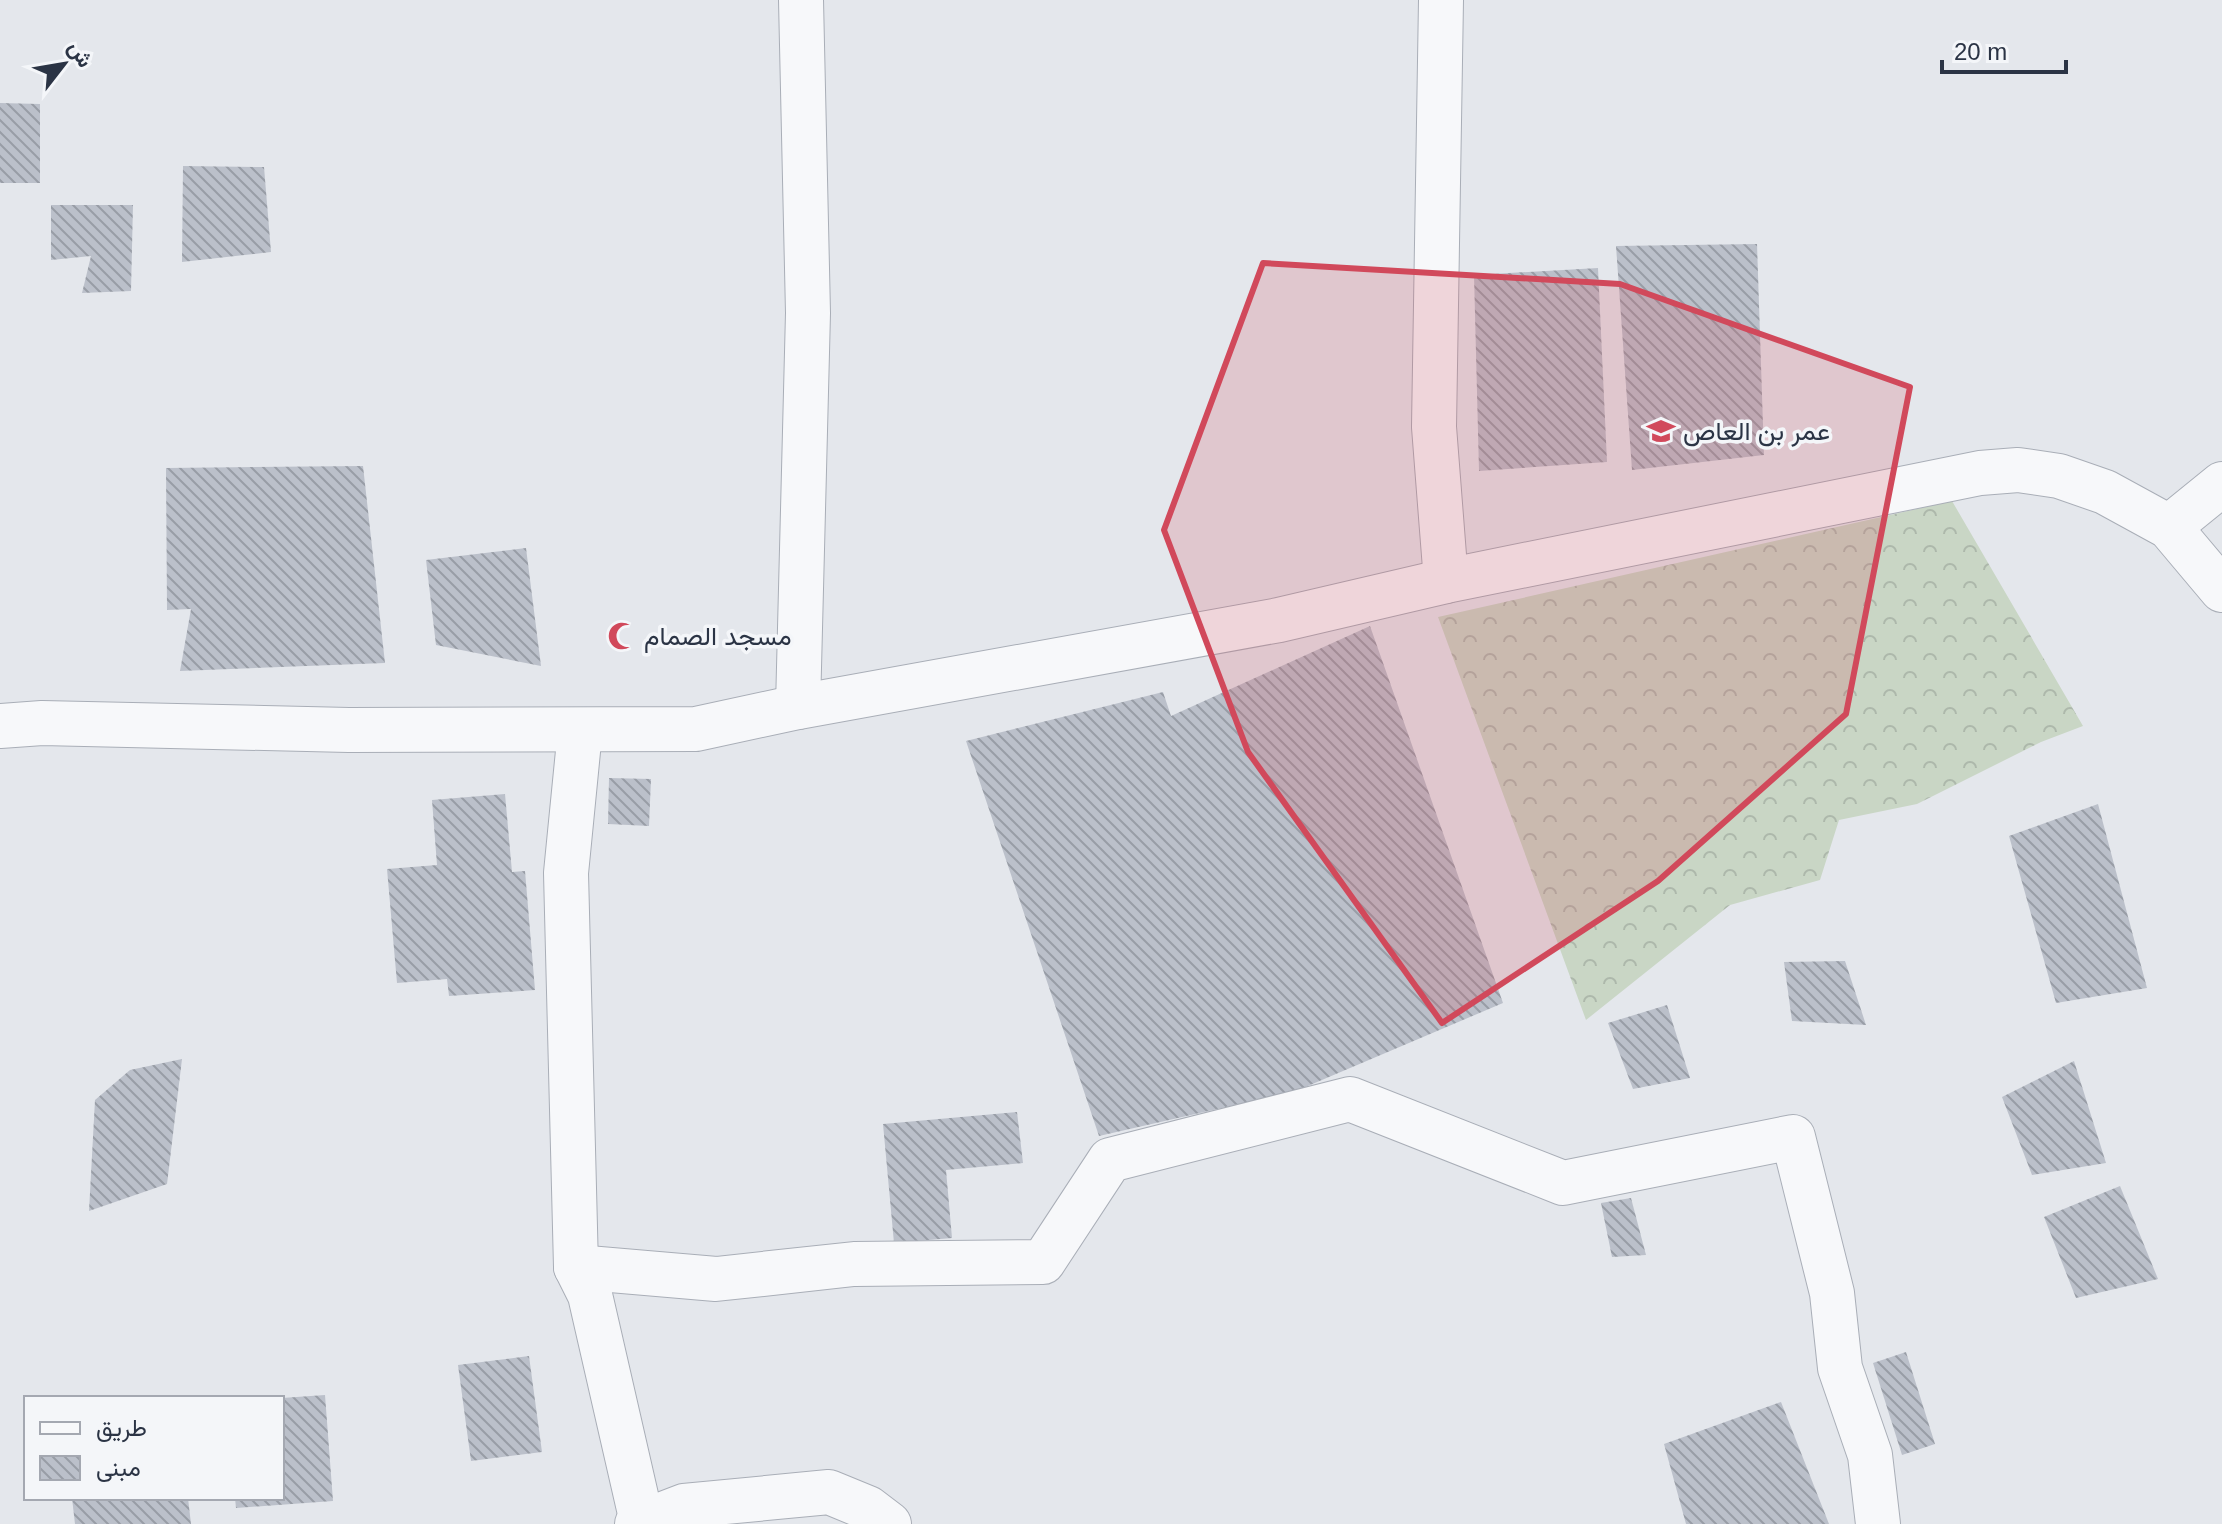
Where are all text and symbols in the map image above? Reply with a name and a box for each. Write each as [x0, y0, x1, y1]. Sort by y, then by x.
north arrow [24, 24, 104, 104]
scale bar [1942, 24, 2066, 74]
text: ش [62, 36, 98, 72]
text: 20 m [1954, 38, 2007, 65]
school or university icon: عمر بن العاص [1646, 416, 1676, 446]
place label: عمر بن العاص [1683, 416, 1830, 447]
mosque icon: مسجد الصمام [607, 621, 637, 651]
place label: مسجد الصمام [644, 621, 792, 653]
legend [24, 1396, 284, 1500]
text: طريق [96, 1414, 147, 1443]
text: مبنى [96, 1454, 141, 1482]

